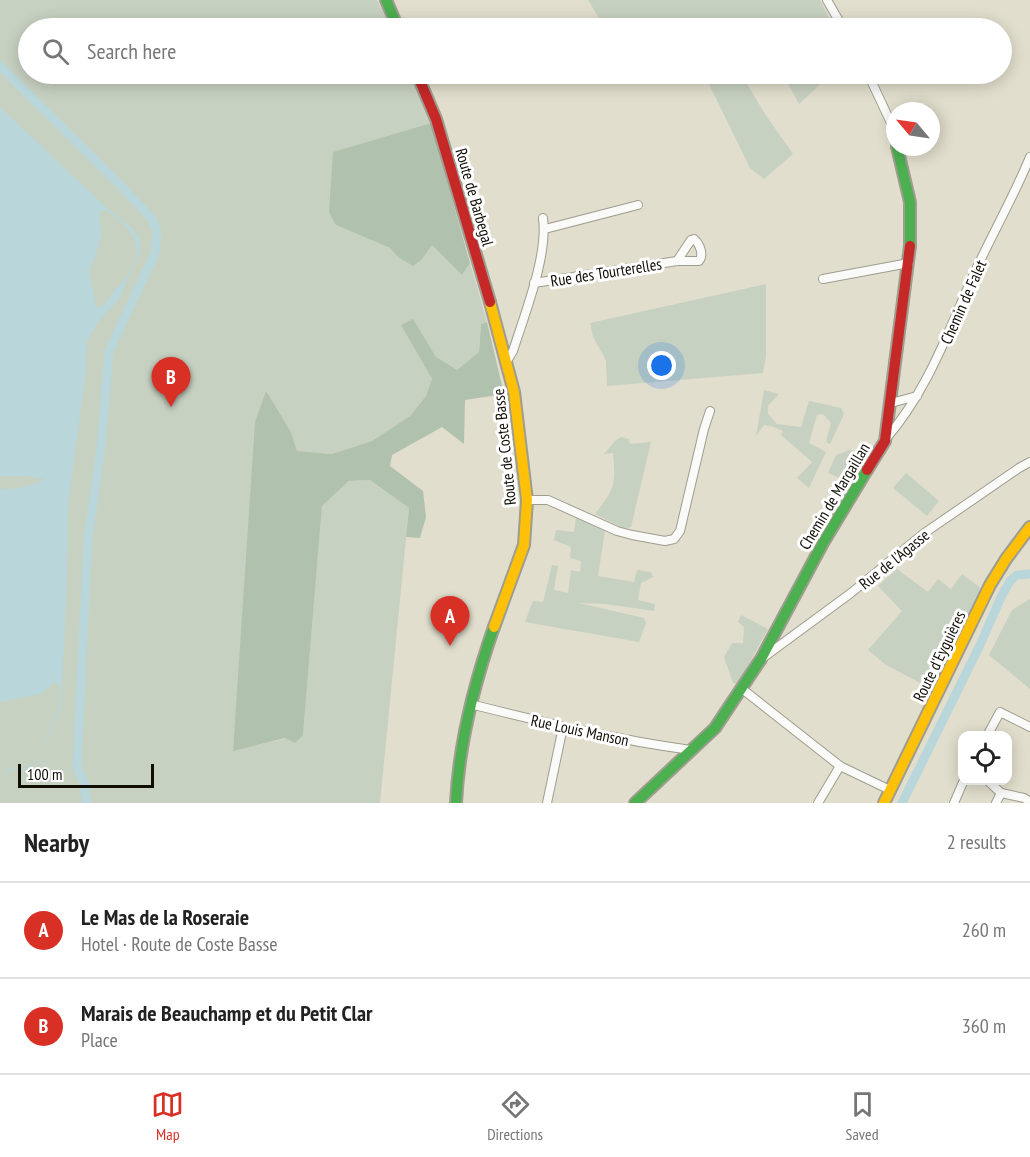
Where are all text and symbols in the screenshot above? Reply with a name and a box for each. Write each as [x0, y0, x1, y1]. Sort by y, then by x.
search box [18, 18, 1012, 84]
icon: search [39, 35, 72, 68]
text: Search here [87, 37, 176, 65]
north arrow [886, 102, 940, 156]
street label: Route de Barbegal [451, 146, 499, 249]
street label: Rue des Tourterelles [549, 253, 663, 291]
street label: Chemin de Falet [936, 256, 991, 347]
your location [647, 351, 676, 380]
pin: B [152, 358, 190, 407]
street label: Route de Coste Basse [488, 388, 520, 506]
street label: Chemin de Margaillan [794, 439, 874, 553]
street label: Rue de l'Agasse [855, 525, 933, 593]
pin: A [430, 596, 470, 646]
street label: Route d'Eyguières [908, 607, 970, 705]
street label: Rue Louis Manson [529, 710, 631, 750]
map controls [958, 731, 1012, 785]
button: locate [958, 731, 1012, 785]
scale bar [18, 761, 154, 788]
text: 100 m [27, 764, 62, 784]
text: Nearby [24, 826, 89, 859]
text: 2 results [947, 829, 1006, 855]
text: Le Mas de la Roseraie [81, 903, 249, 931]
text: A [38, 917, 49, 943]
text: 260 m [962, 917, 1006, 943]
text: Hotel · Route de Coste Basse [81, 931, 278, 957]
text: Marais de Beauchamp et du Petit Clar [81, 999, 372, 1027]
text: B [39, 1013, 48, 1039]
text: 360 m [962, 1013, 1006, 1039]
text: Place [81, 1027, 118, 1053]
tab: Map [151, 1088, 184, 1144]
tab: Directions [487, 1088, 543, 1144]
tab: Saved [846, 1088, 879, 1144]

